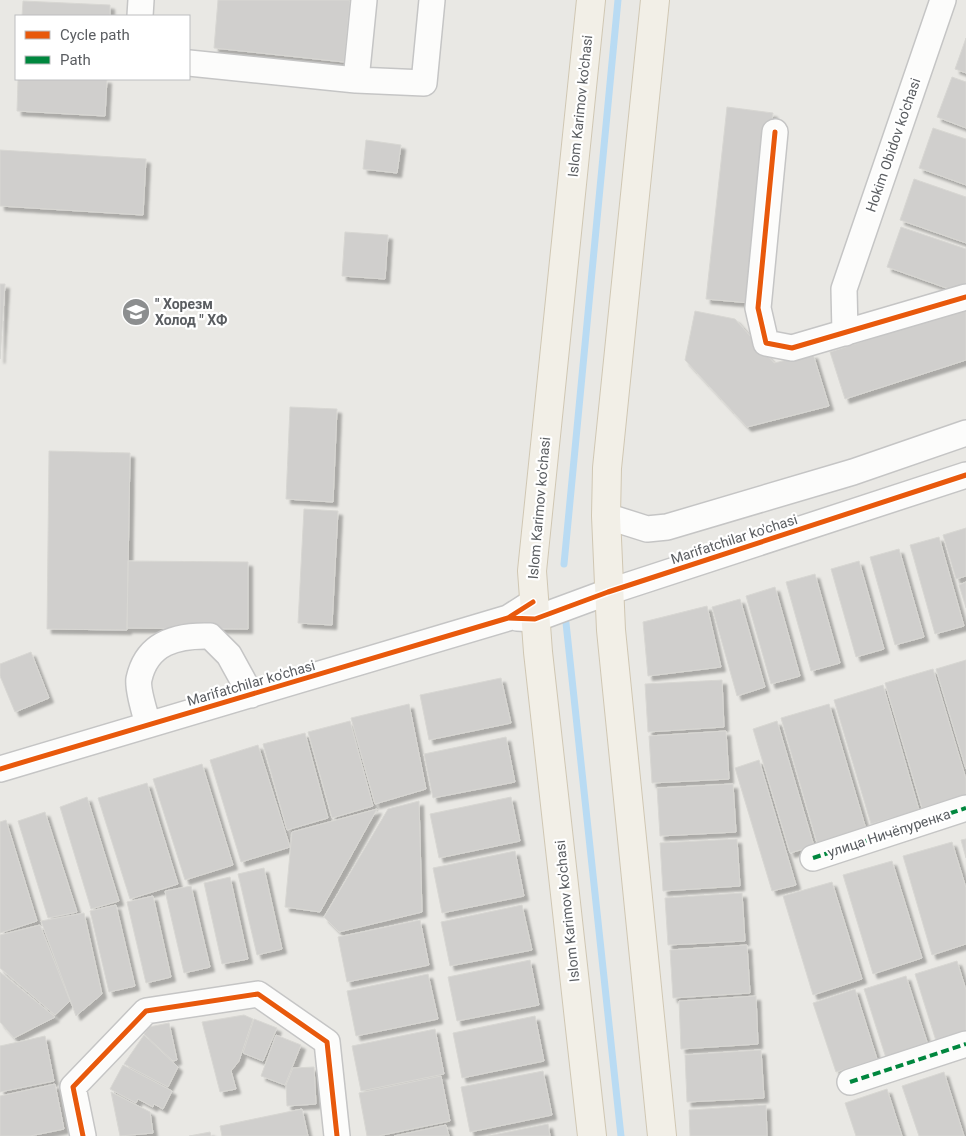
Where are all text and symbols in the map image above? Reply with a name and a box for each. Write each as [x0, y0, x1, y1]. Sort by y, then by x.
legend [15, 15, 190, 80]
text: Cycle path [60, 26, 130, 44]
street label: Islom Karimov ko'chasi [565, 34, 595, 178]
text: Path [60, 51, 91, 69]
street label: Hokim Obidov ko'chasi [863, 76, 923, 214]
place label: " Хорезм Холод " ХФ [155, 296, 227, 328]
school or university icon: " Хорезм Холод " ХФ [121, 297, 151, 327]
street label: Islom Karimov ko'chasi [525, 436, 553, 580]
street label: Marifatchilar ko'chasi [669, 511, 799, 567]
street label: Marifatchilar ko'chasi [185, 657, 317, 709]
street label: улица Ничёпуренка [826, 806, 952, 860]
street label: Islom Karimov ko'chasi [552, 839, 582, 983]

